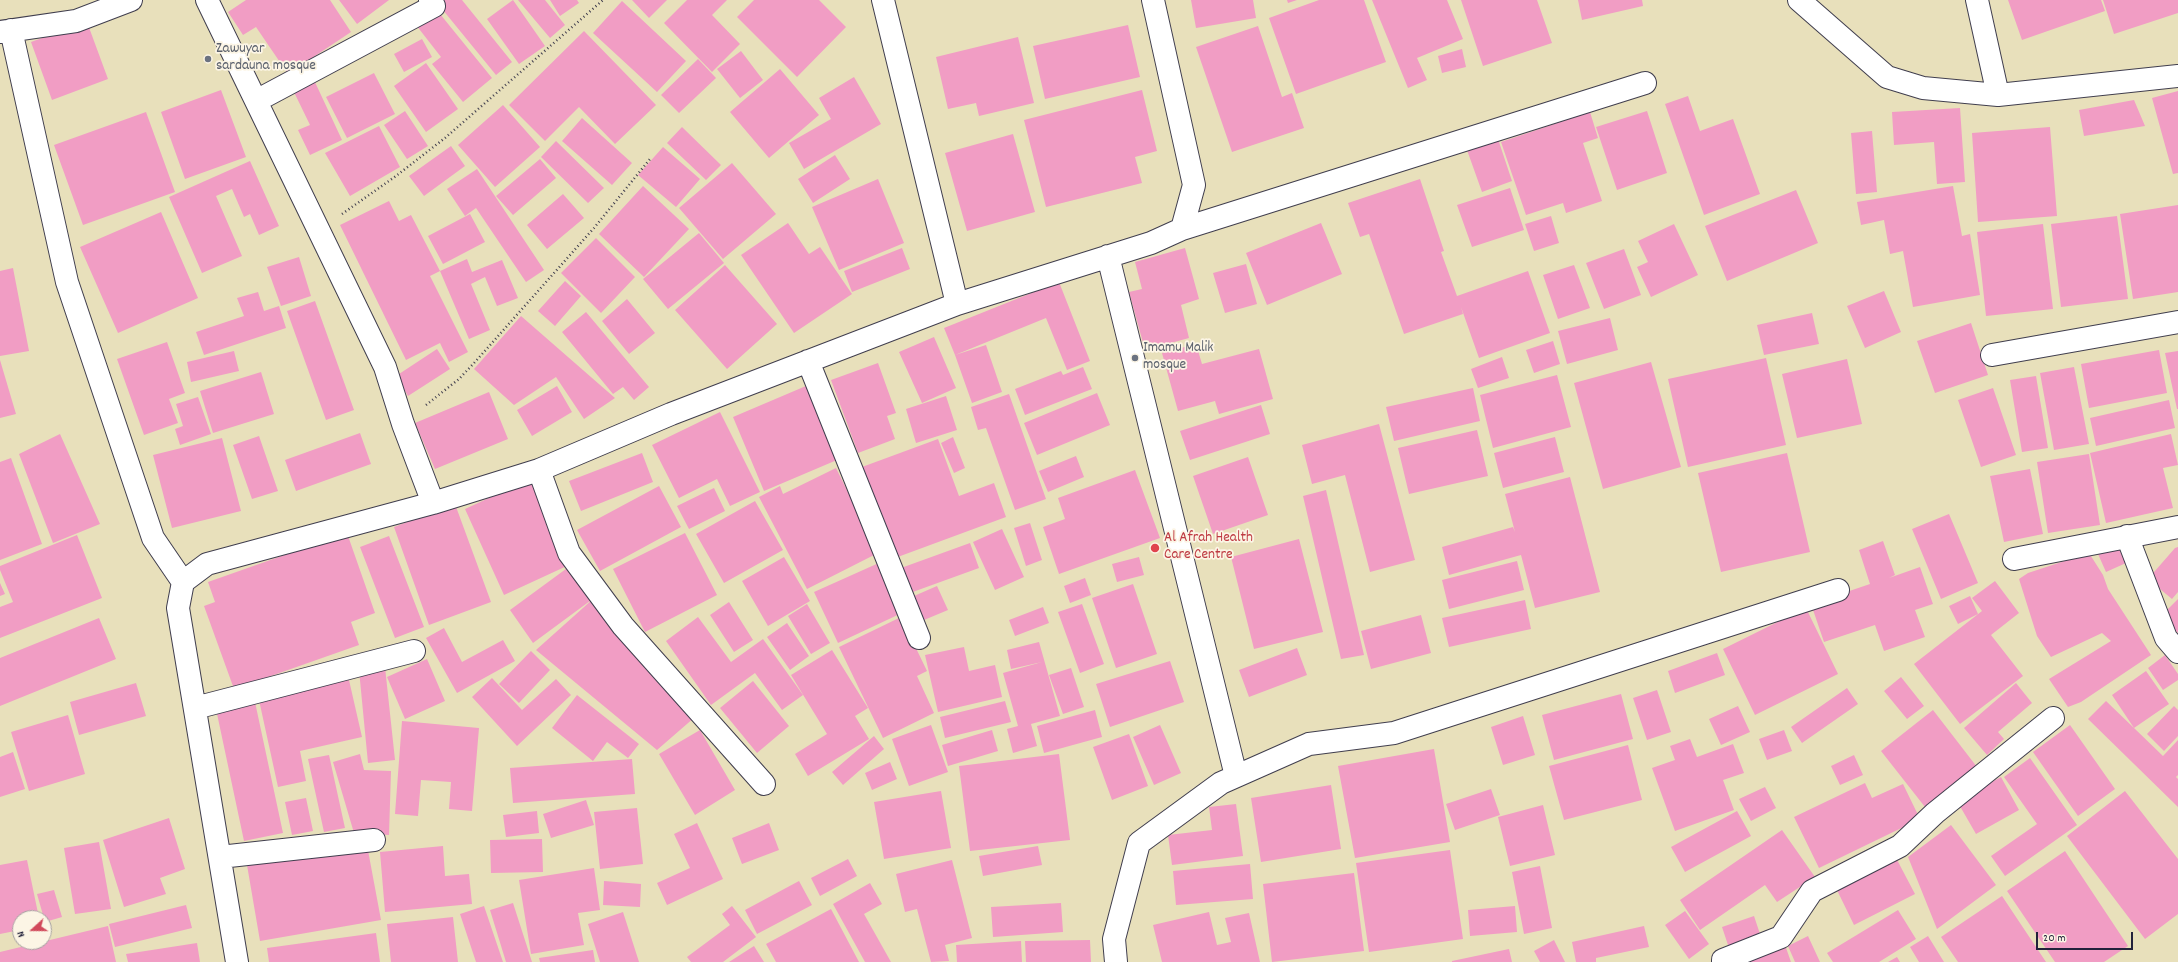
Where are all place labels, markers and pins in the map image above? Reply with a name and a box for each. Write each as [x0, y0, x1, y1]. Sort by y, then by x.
place label: Zawuyar sardauna mosque [216, 41, 316, 76]
marker: Zawuyar sardauna mosque [203, 54, 213, 64]
place label: Imamu Malik mosque [1143, 340, 1213, 375]
marker: Imamu Malik mosque [1130, 353, 1140, 363]
place label: Al Afrah Health Care Centre [1164, 530, 1253, 565]
marker: Al Afrah Health Care Centre [1149, 542, 1161, 554]

